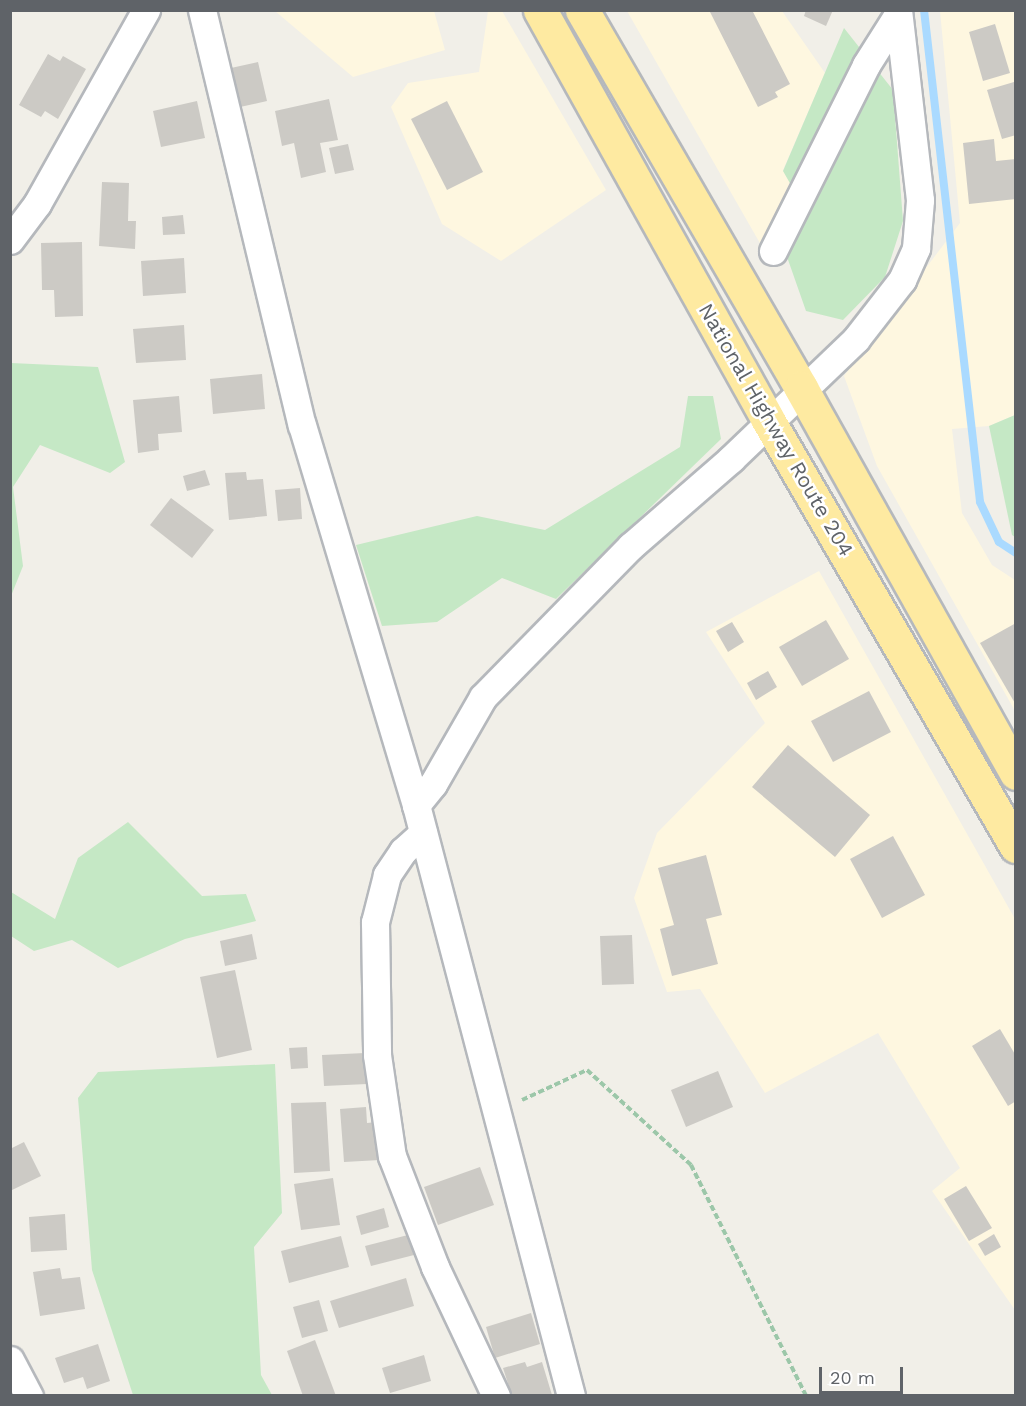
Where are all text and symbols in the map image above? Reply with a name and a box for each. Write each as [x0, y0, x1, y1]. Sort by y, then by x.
street label: National Highway Route 204 [693, 298, 859, 562]
scale bar [822, 1355, 906, 1393]
text: 20 m [830, 1367, 875, 1388]

